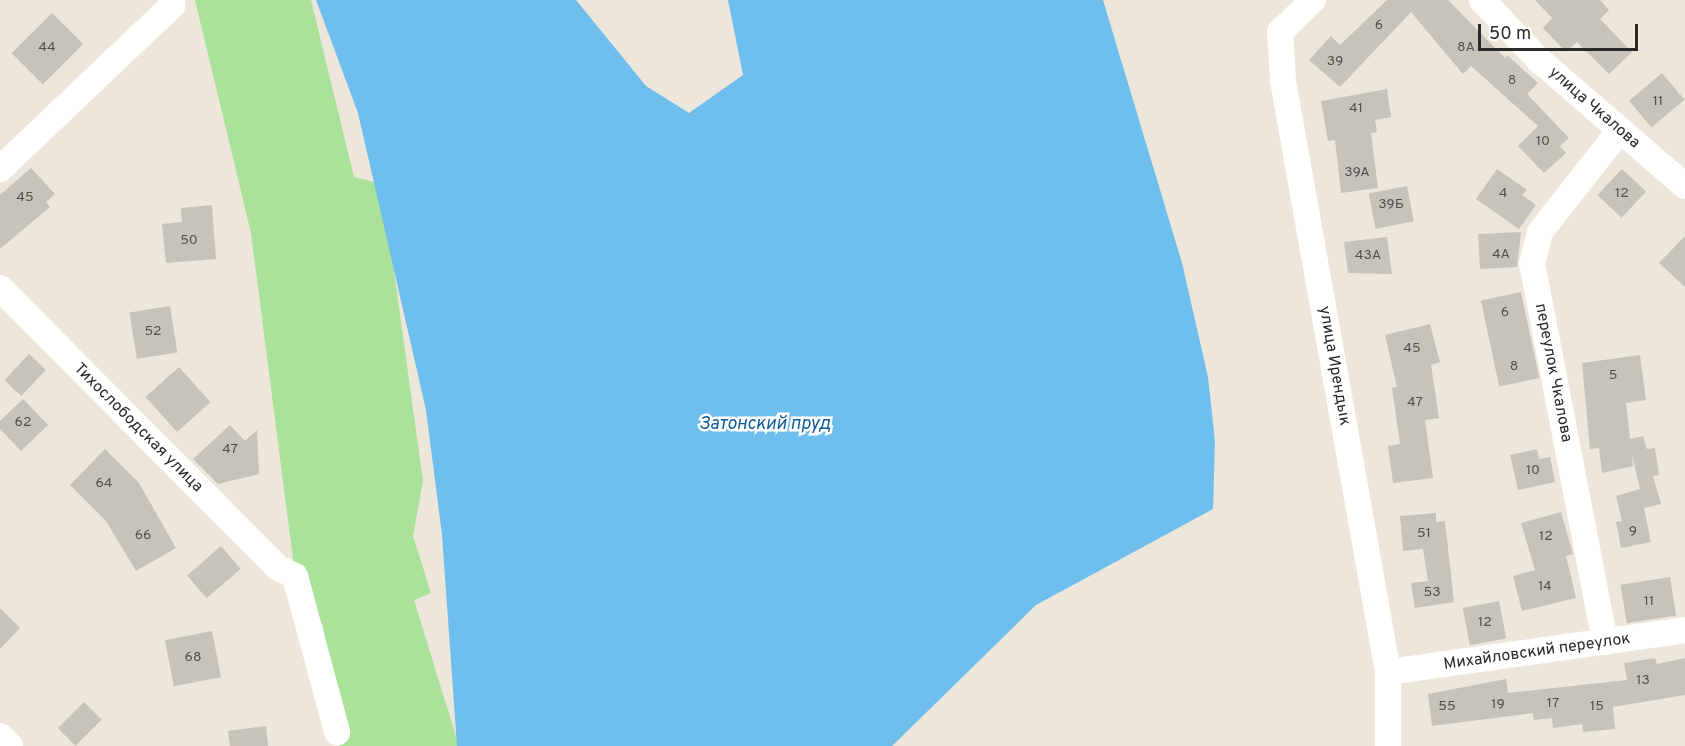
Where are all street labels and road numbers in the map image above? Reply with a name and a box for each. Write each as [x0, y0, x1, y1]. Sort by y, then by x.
street label: улица Чкалова [1544, 63, 1644, 153]
street label: переулок Чкалова [1530, 302, 1576, 444]
street label: улица Ирендык [1314, 305, 1354, 427]
street label: Тихослободская улица [69, 359, 207, 497]
street label: Михайловский переулок [1442, 629, 1632, 675]

